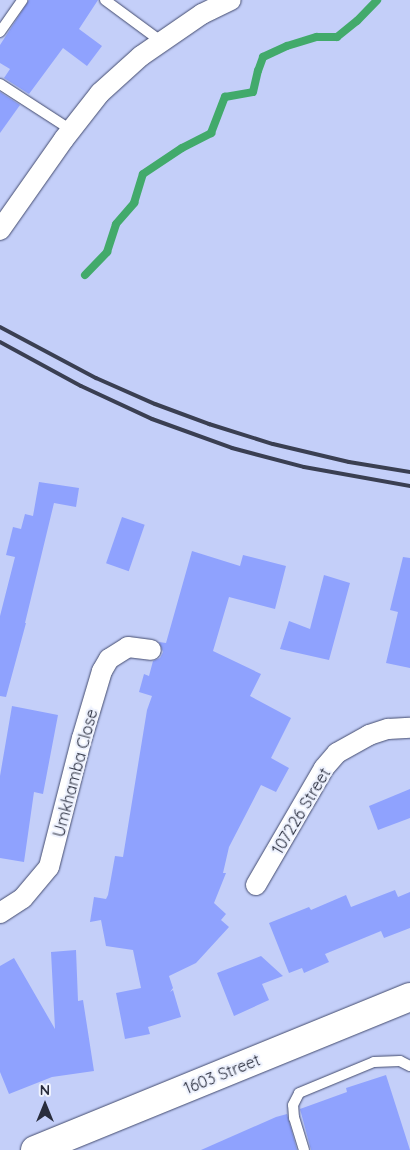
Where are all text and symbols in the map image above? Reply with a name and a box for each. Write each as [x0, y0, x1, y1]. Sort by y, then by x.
street label: Umkhamba Close [49, 707, 101, 839]
street label: 107226 Street [268, 764, 334, 858]
street label: 1603 Street [181, 1050, 263, 1098]
north arrow [20, 1080, 70, 1130]
text: N [40, 1081, 50, 1099]

